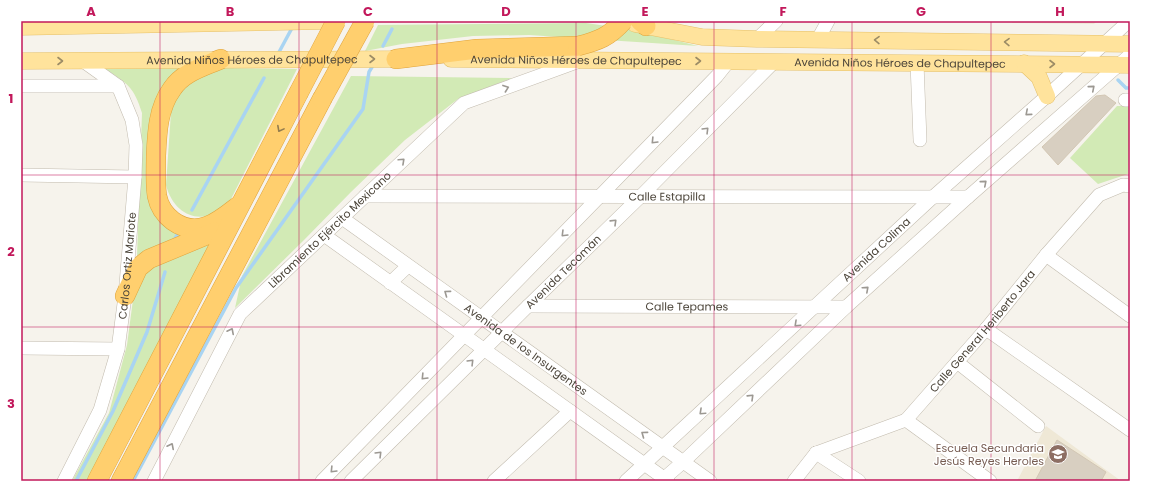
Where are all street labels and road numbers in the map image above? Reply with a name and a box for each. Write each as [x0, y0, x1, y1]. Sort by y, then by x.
street label: Avenida Niños Héroes de Chapultepec [146, 51, 358, 68]
street label: Avenida Niños Héroes de Chapultepec [470, 51, 682, 69]
street label: Avenida Niños Héroes de Chapultepec [794, 54, 1006, 72]
street label: Libramiento Ejército Mexicano [265, 168, 395, 291]
street label: Calle Estapilla [628, 188, 706, 205]
street label: Carlos Ortiz Mariote [114, 211, 140, 320]
street label: Avenida Colima [839, 214, 914, 285]
street label: Avenida Tecomán [522, 231, 605, 312]
street label: Calle General Heriberto Jara [926, 266, 1039, 396]
street label: Calle Tepames [646, 298, 729, 315]
street label: Avenida de los Insurgentes [461, 300, 591, 399]

